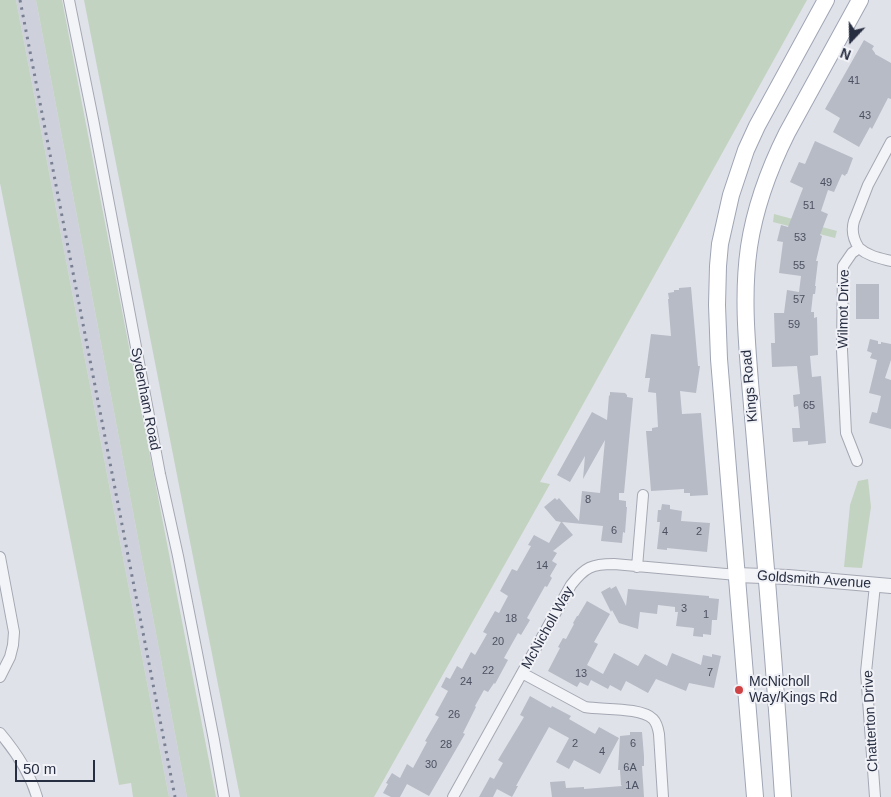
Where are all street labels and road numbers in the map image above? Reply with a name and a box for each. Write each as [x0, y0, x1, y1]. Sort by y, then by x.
street label: Wilmot Drive [835, 269, 853, 349]
street label: Sydenham Road [127, 346, 163, 452]
street label: Kings Road [738, 349, 762, 423]
street label: Goldsmith Avenue [756, 568, 872, 592]
street label: McNicholl Way [518, 584, 578, 672]
street label: Chatterton Drive [860, 670, 882, 772]

